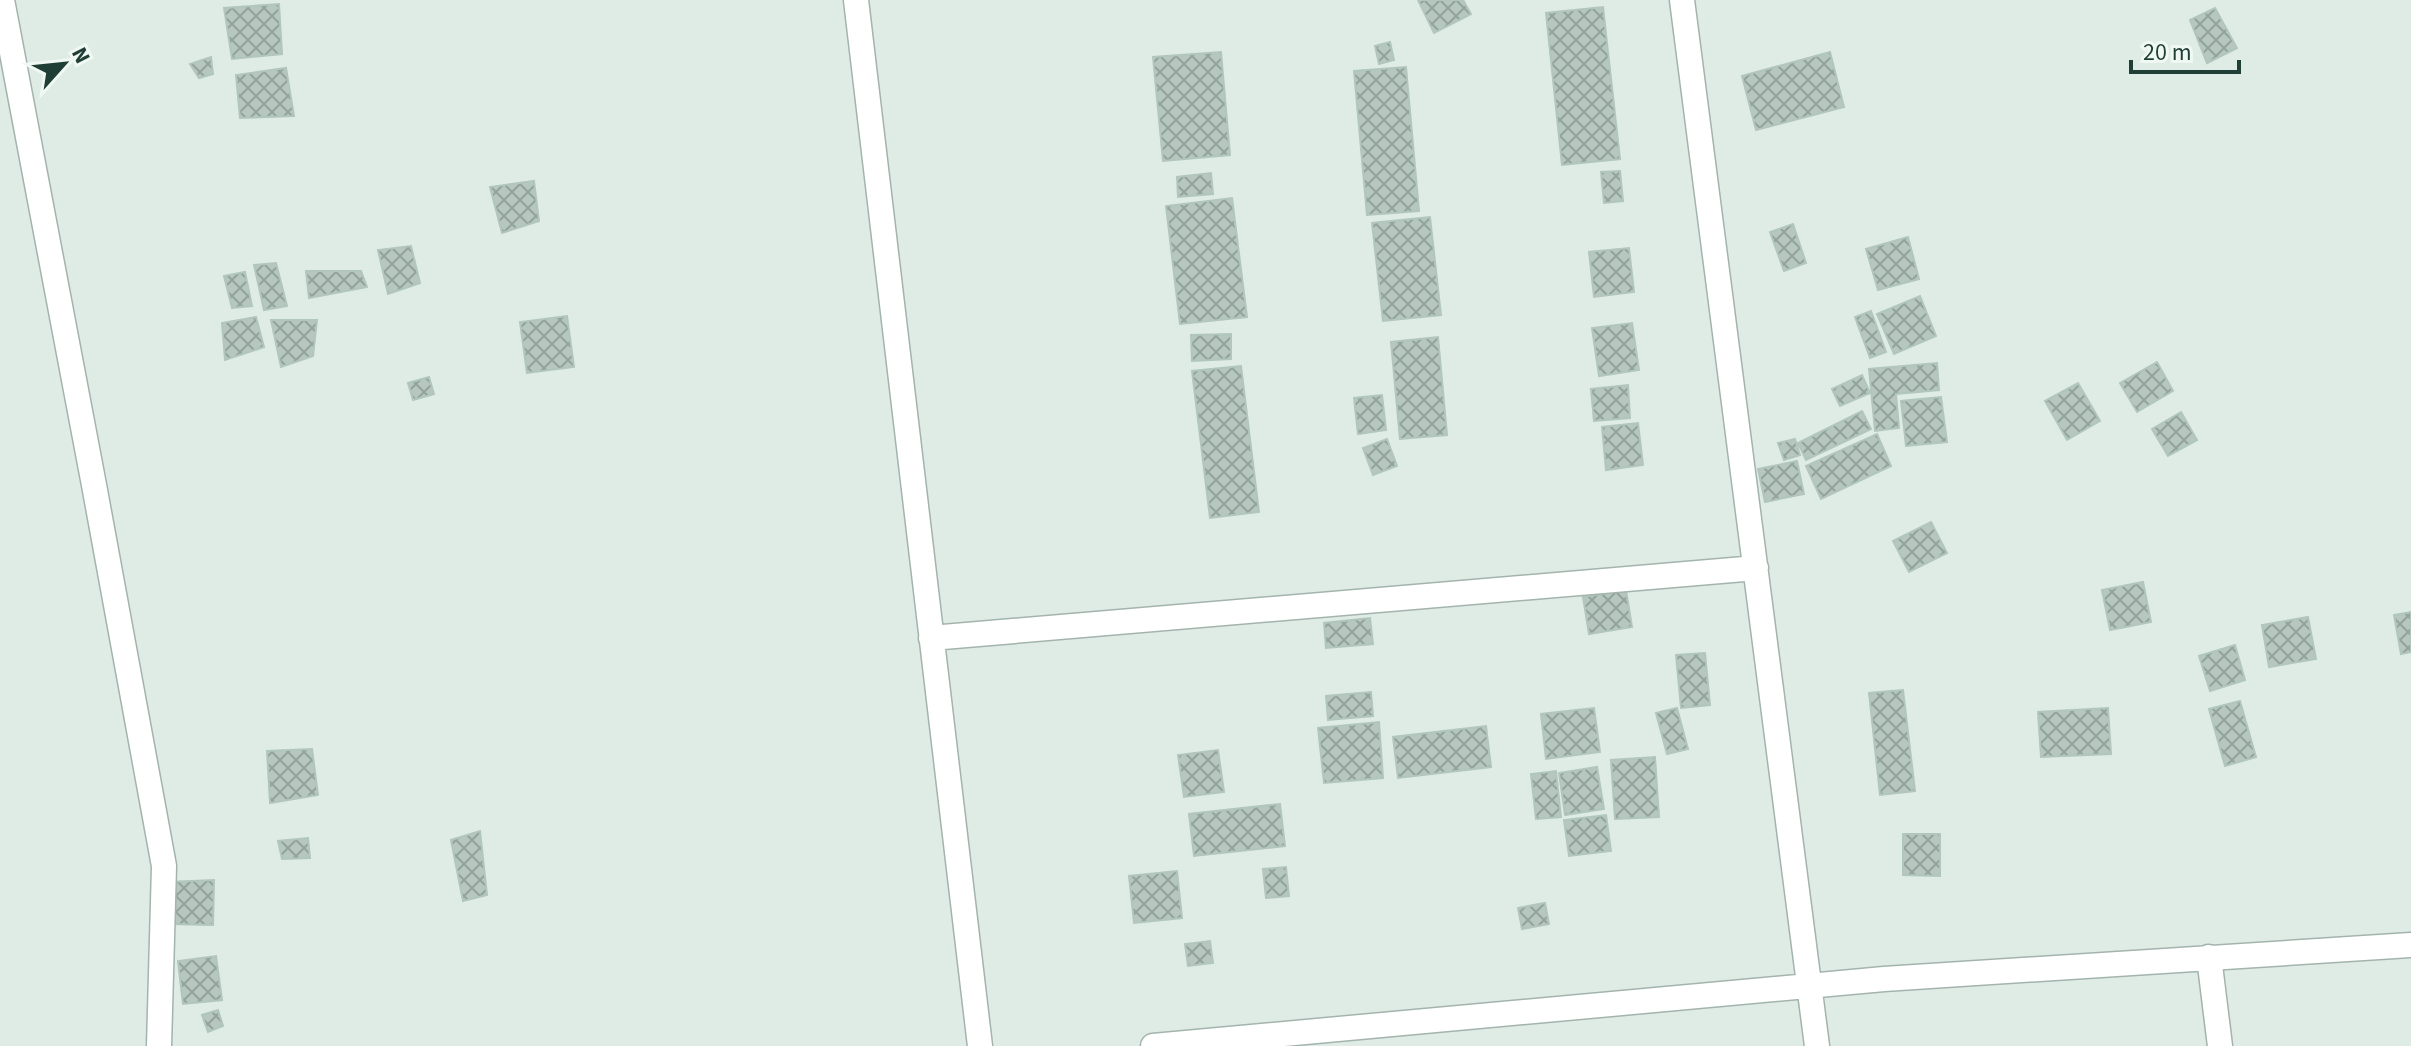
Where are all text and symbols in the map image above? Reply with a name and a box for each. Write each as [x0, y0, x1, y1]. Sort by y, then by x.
north arrow [24, 24, 104, 104]
scale bar [2131, 24, 2239, 74]
text: 20 m [2143, 35, 2192, 70]
text: N [63, 42, 99, 69]

